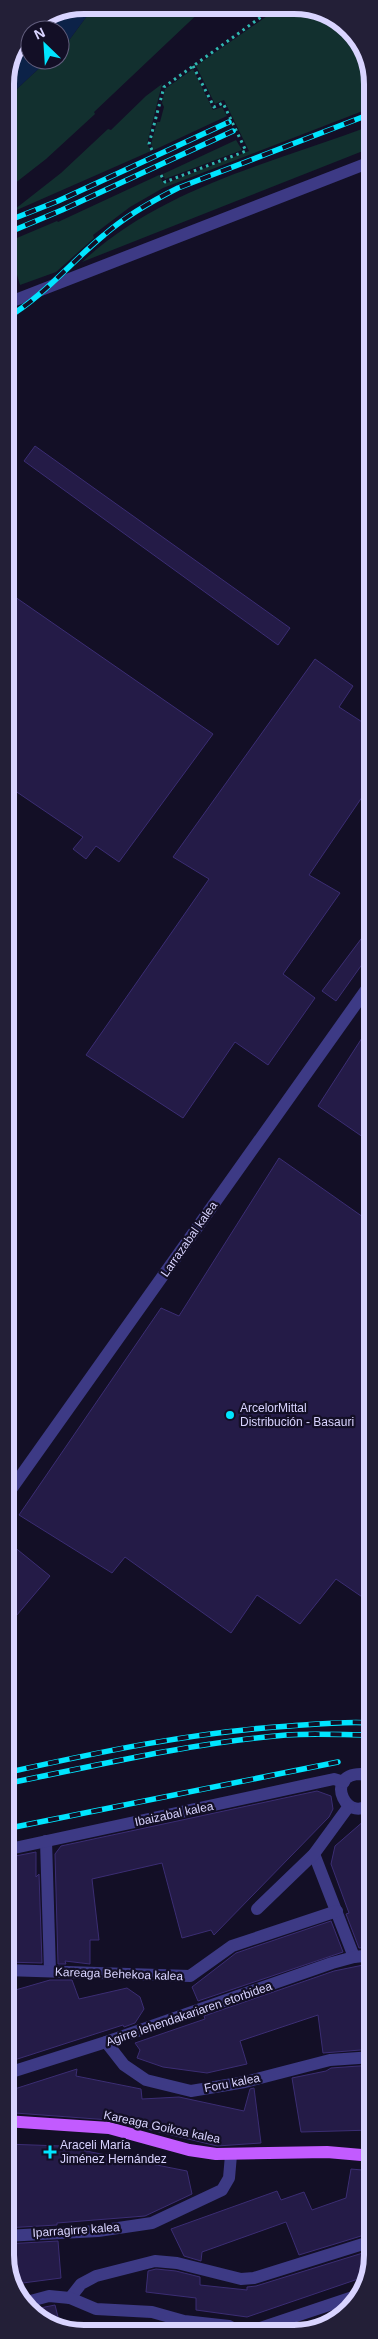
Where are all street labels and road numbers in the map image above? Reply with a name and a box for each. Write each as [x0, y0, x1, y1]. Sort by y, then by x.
street label: Larrazabal kalea [158, 1198, 220, 1279]
street label: Ibaizabal kalea [133, 1799, 215, 1829]
street label: Kareaga Behekoa kalea [55, 1965, 184, 1983]
street label: Agirre lehendakariaren etorbidea [104, 1979, 274, 2049]
street label: Foru kalea [203, 2071, 261, 2095]
street label: Kareaga Goikoa kalea [102, 2108, 222, 2146]
street label: Iparragirre kalea [32, 2220, 120, 2240]

